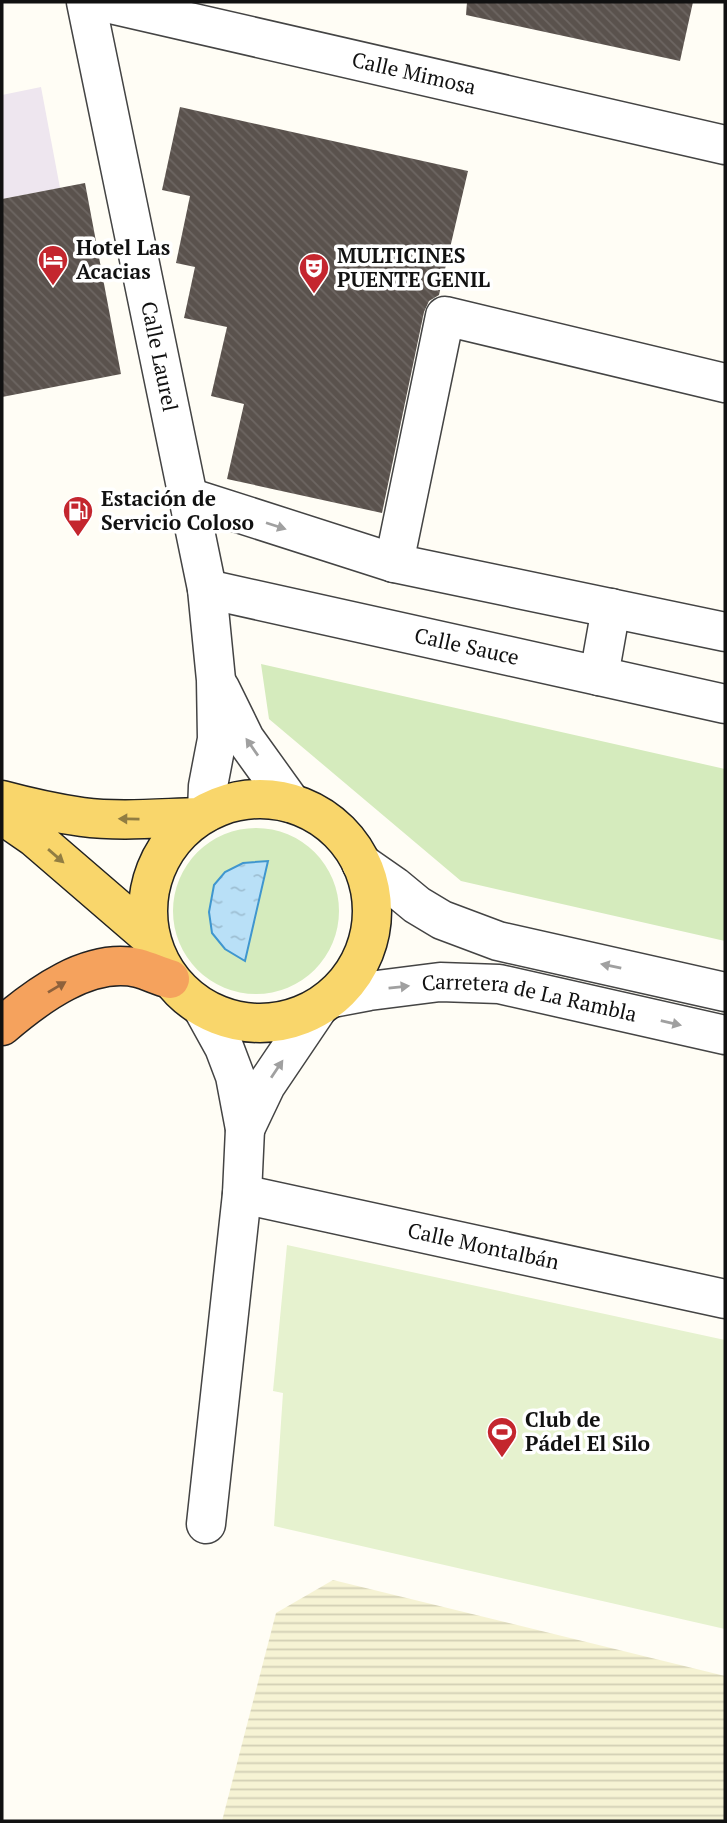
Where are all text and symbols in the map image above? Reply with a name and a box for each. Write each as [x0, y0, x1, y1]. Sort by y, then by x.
street label: Calle Mimosa [349, 45, 479, 100]
place label: Hotel Las Acacias [76, 233, 170, 285]
place label: MULTICINES PUENTE GENIL [337, 241, 490, 293]
hotel icon: Hotel Las Acacias [36, 243, 70, 287]
theatre icon: MULTICINES PUENTE GENIL [297, 251, 331, 295]
street label: Calle Laurel [135, 299, 185, 414]
place label: Estación de Servicio Coloso [101, 484, 254, 536]
fuel station icon: Estación de Servicio Coloso [61, 494, 95, 538]
one-way arrow [266, 521, 287, 531]
street label: Calle Sauce [412, 620, 522, 671]
one-way arrow [245, 738, 259, 756]
one-way arrow [118, 813, 140, 824]
one-way arrow [47, 849, 65, 864]
one-way arrow [600, 961, 622, 972]
street label: Carretera de La Rambla [420, 967, 640, 1028]
one-way arrow [48, 981, 67, 993]
one-way arrow [388, 981, 410, 992]
one-way arrow [660, 1018, 682, 1029]
one-way arrow [270, 1059, 283, 1079]
street label: Calle Montalbán [405, 1215, 562, 1276]
place label: Club de Pádel El Silo [525, 1405, 650, 1457]
sports icon: Club de Pádel El Silo [485, 1415, 519, 1459]

